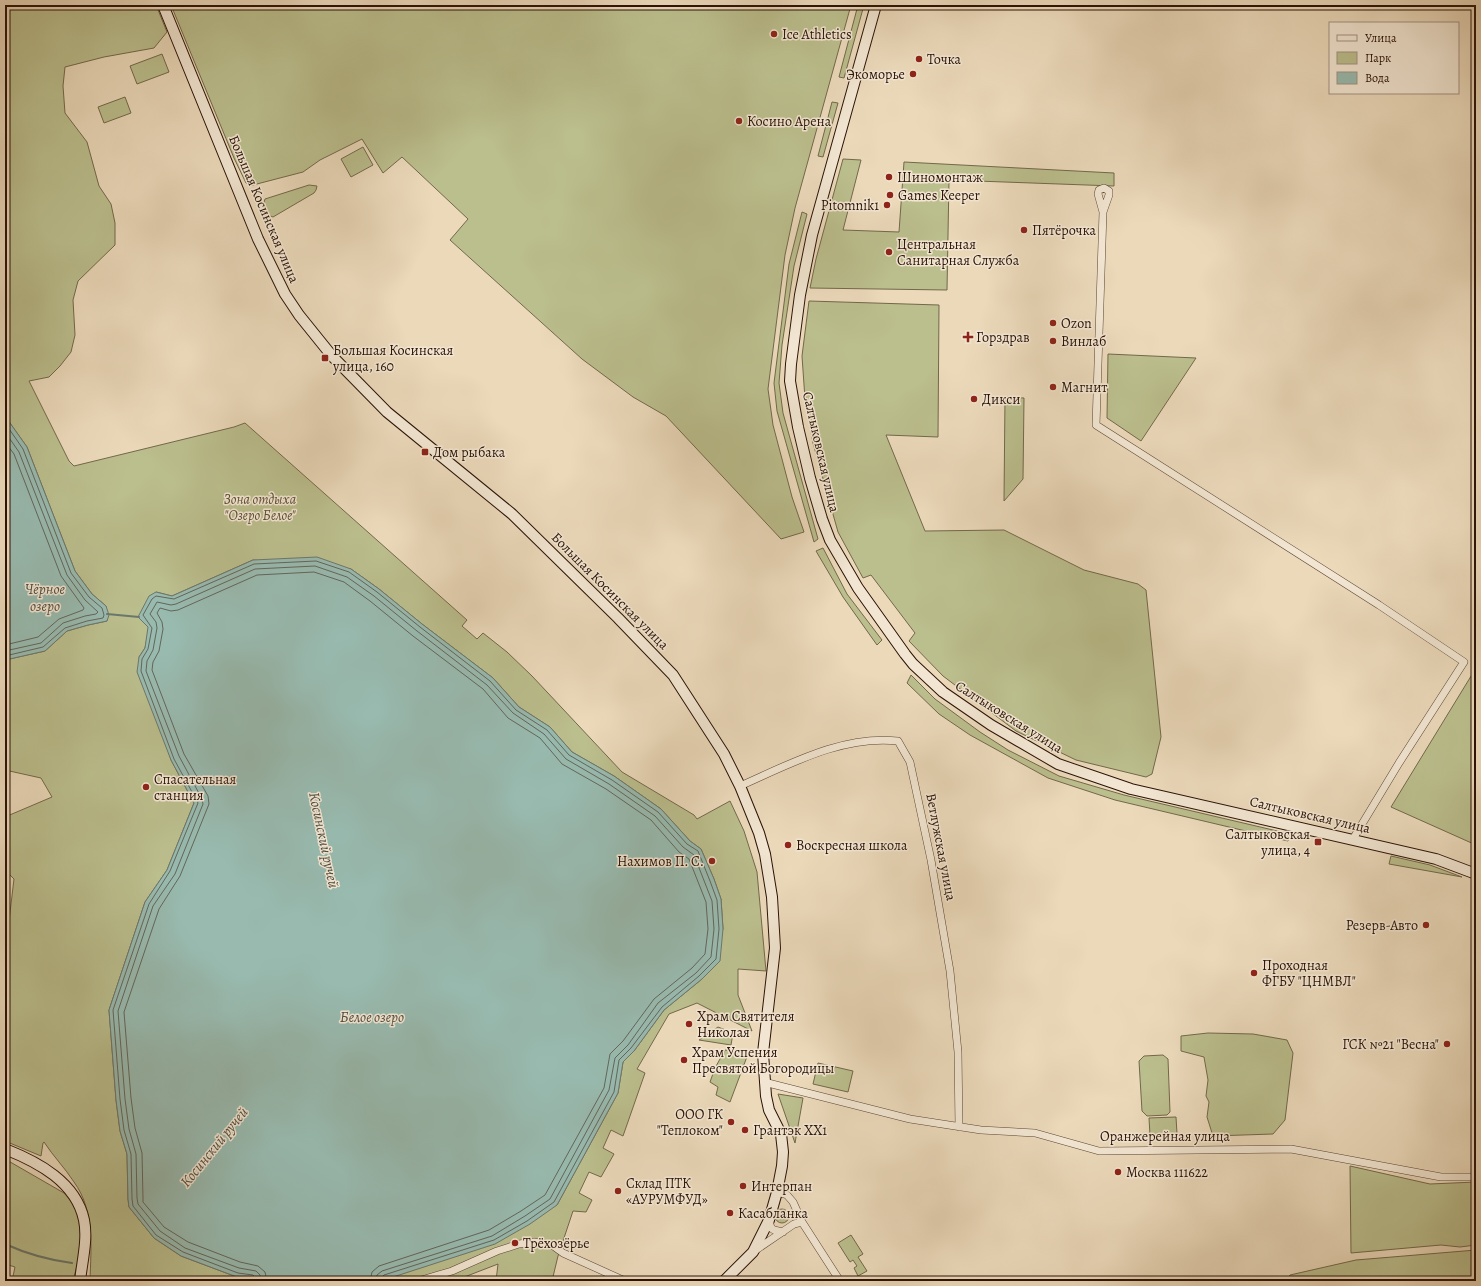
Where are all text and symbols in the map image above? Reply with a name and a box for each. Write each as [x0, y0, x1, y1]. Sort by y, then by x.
legend [1329, 22, 1459, 94]
place label: Ice Athletics [782, 25, 852, 44]
marker: Ice Athletics [769, 29, 779, 39]
text: Улица [1365, 30, 1397, 46]
place label: Точка [927, 50, 962, 69]
text: Парк [1365, 50, 1391, 66]
marker: Точка [914, 54, 924, 64]
place label: Экоморье [846, 65, 905, 84]
marker: Экоморье [908, 69, 918, 79]
text: Вода [1365, 70, 1390, 86]
place label: Косино Арена [747, 112, 832, 131]
marker: Косино Арена [734, 116, 744, 126]
street label: Большая Косинская улица [224, 132, 304, 286]
place label: Шиномонтаж [897, 168, 983, 187]
marker: Шиномонтаж [884, 172, 894, 182]
place label: Games Keeper [898, 186, 981, 205]
marker: Games Keeper [885, 190, 895, 200]
place label: Pitomnik1 [821, 196, 879, 215]
marker: Pitomnik1 [882, 200, 892, 210]
place label: Пятёрочка [1032, 221, 1096, 240]
marker: Пятёрочка [1019, 225, 1029, 235]
place label: Центральная Санитарная Служба [897, 235, 1020, 270]
marker: Центральная Санитарная Служба [884, 247, 894, 257]
place label: Ozon [1061, 314, 1092, 333]
marker: Ozon [1048, 318, 1058, 328]
place label: Горздрав [976, 328, 1030, 347]
marker: Горздрав [963, 332, 973, 342]
place label: Винлаб [1061, 332, 1106, 351]
marker: Винлаб [1048, 336, 1058, 346]
place label: Большая Косинская улица, 160 [332, 341, 453, 376]
marker: Большая Косинская улица, 160 [320, 353, 330, 363]
place label: Магнит [1061, 378, 1108, 397]
marker: Магнит [1048, 382, 1058, 392]
street label: Салтыковская улица [798, 390, 844, 515]
place label: Дикси [982, 390, 1020, 409]
marker: Дикси [969, 394, 979, 404]
place label: Дом рыбака [433, 443, 506, 462]
marker: Дом рыбака [420, 447, 430, 457]
park label: Зона отдыха "Озеро Белое" [224, 490, 297, 525]
street label: Большая Косинская улица [547, 528, 673, 654]
water label: Чёрное озеро [25, 579, 66, 616]
street label: Салтыковская улица [952, 676, 1067, 758]
place label: Спасательная станция [154, 770, 237, 805]
marker: Спасательная станция [141, 782, 151, 792]
water label: Косинский ручей [304, 790, 344, 890]
street label: Ветлужская улица [921, 792, 961, 903]
street label: Салтыковская улица [1248, 792, 1373, 838]
place label: Салтыковская улица, 4 [1225, 825, 1310, 860]
place label: Воскресная школа [796, 836, 908, 855]
marker: Салтыковская улица, 4 [1313, 837, 1323, 847]
marker: Воскресная школа [783, 840, 793, 850]
place label: Нахимов П. С. [617, 852, 704, 871]
marker: Нахимов П. С. [707, 856, 717, 866]
place label: Резерв-Авто [1346, 916, 1418, 935]
marker: Резерв-Авто [1421, 920, 1431, 930]
place label: Проходная ФГБУ "ЦНМВЛ" [1262, 956, 1356, 991]
marker: Проходная ФГБУ "ЦНМВЛ" [1249, 968, 1259, 978]
water label: Белое озеро [340, 1007, 404, 1027]
place label: Храм Святителя Николая [697, 1007, 795, 1042]
marker: Храм Святителя Николая [684, 1019, 694, 1029]
place label: ГСК №21 "Весна" [1342, 1035, 1439, 1054]
marker: ГСК №21 "Весна" [1442, 1039, 1452, 1049]
place label: Храм Успения Пресвятой Богородицы [692, 1043, 834, 1078]
marker: Храм Успения Пресвятой Богородицы [679, 1055, 689, 1065]
water label: Косинский ручей [176, 1102, 253, 1191]
place label: ООО ГК "Теплоком" [657, 1105, 723, 1140]
marker: ООО ГК "Теплоком" [726, 1117, 736, 1127]
place label: Грантэк ХХ1 [753, 1121, 827, 1140]
marker: Грантэк ХХ1 [740, 1125, 750, 1135]
street label: Оранжерейная улица [1100, 1127, 1231, 1146]
place label: Москва 111622 [1126, 1163, 1208, 1182]
marker: Москва 111622 [1113, 1167, 1123, 1177]
place label: Склад ПТК «АУРУМФУД» [626, 1174, 708, 1209]
place label: Интерпан [751, 1177, 812, 1196]
marker: Интерпан [738, 1181, 748, 1191]
marker: Склад ПТК «АУРУМФУД» [613, 1186, 623, 1196]
place label: Касабланка [738, 1204, 809, 1223]
marker: Касабланка [725, 1208, 735, 1218]
place label: Трёхозёрье [523, 1234, 590, 1253]
marker: Трёхозёрье [510, 1238, 520, 1248]

